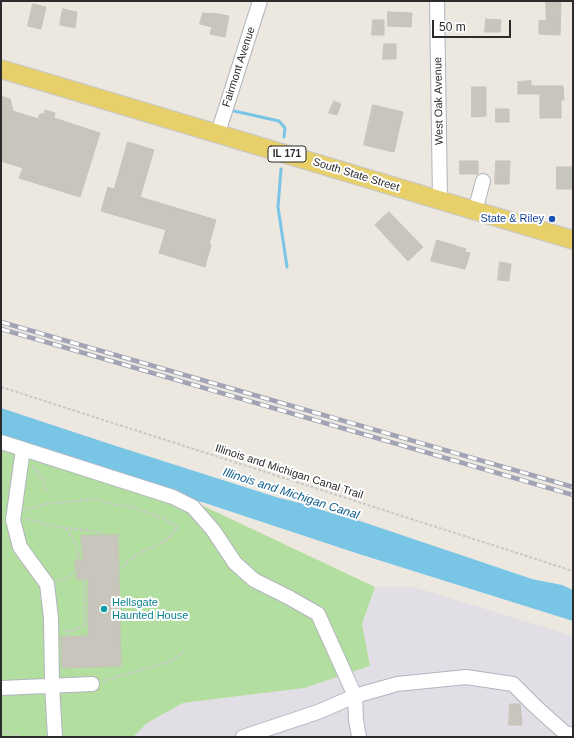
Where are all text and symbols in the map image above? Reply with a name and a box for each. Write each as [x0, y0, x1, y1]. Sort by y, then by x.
scale bar [434, 12, 513, 38]
text: 50 m [439, 20, 466, 34]
street label: Fairmont Avenue [220, 25, 258, 109]
street label: West Oak Avenue [432, 57, 446, 145]
road number: IL 171 [268, 146, 306, 162]
street label: South State Street [311, 156, 401, 194]
place label: State & Riley [480, 212, 544, 226]
marker: State & Riley [547, 214, 557, 224]
street label: Illinois and Michigan Canal Trail [213, 442, 365, 502]
water label: Illinois and Michigan Canal [221, 465, 361, 523]
place label: Hellsgate Haunted House [112, 596, 188, 622]
marker: Hellsgate Haunted House [99, 604, 109, 614]

